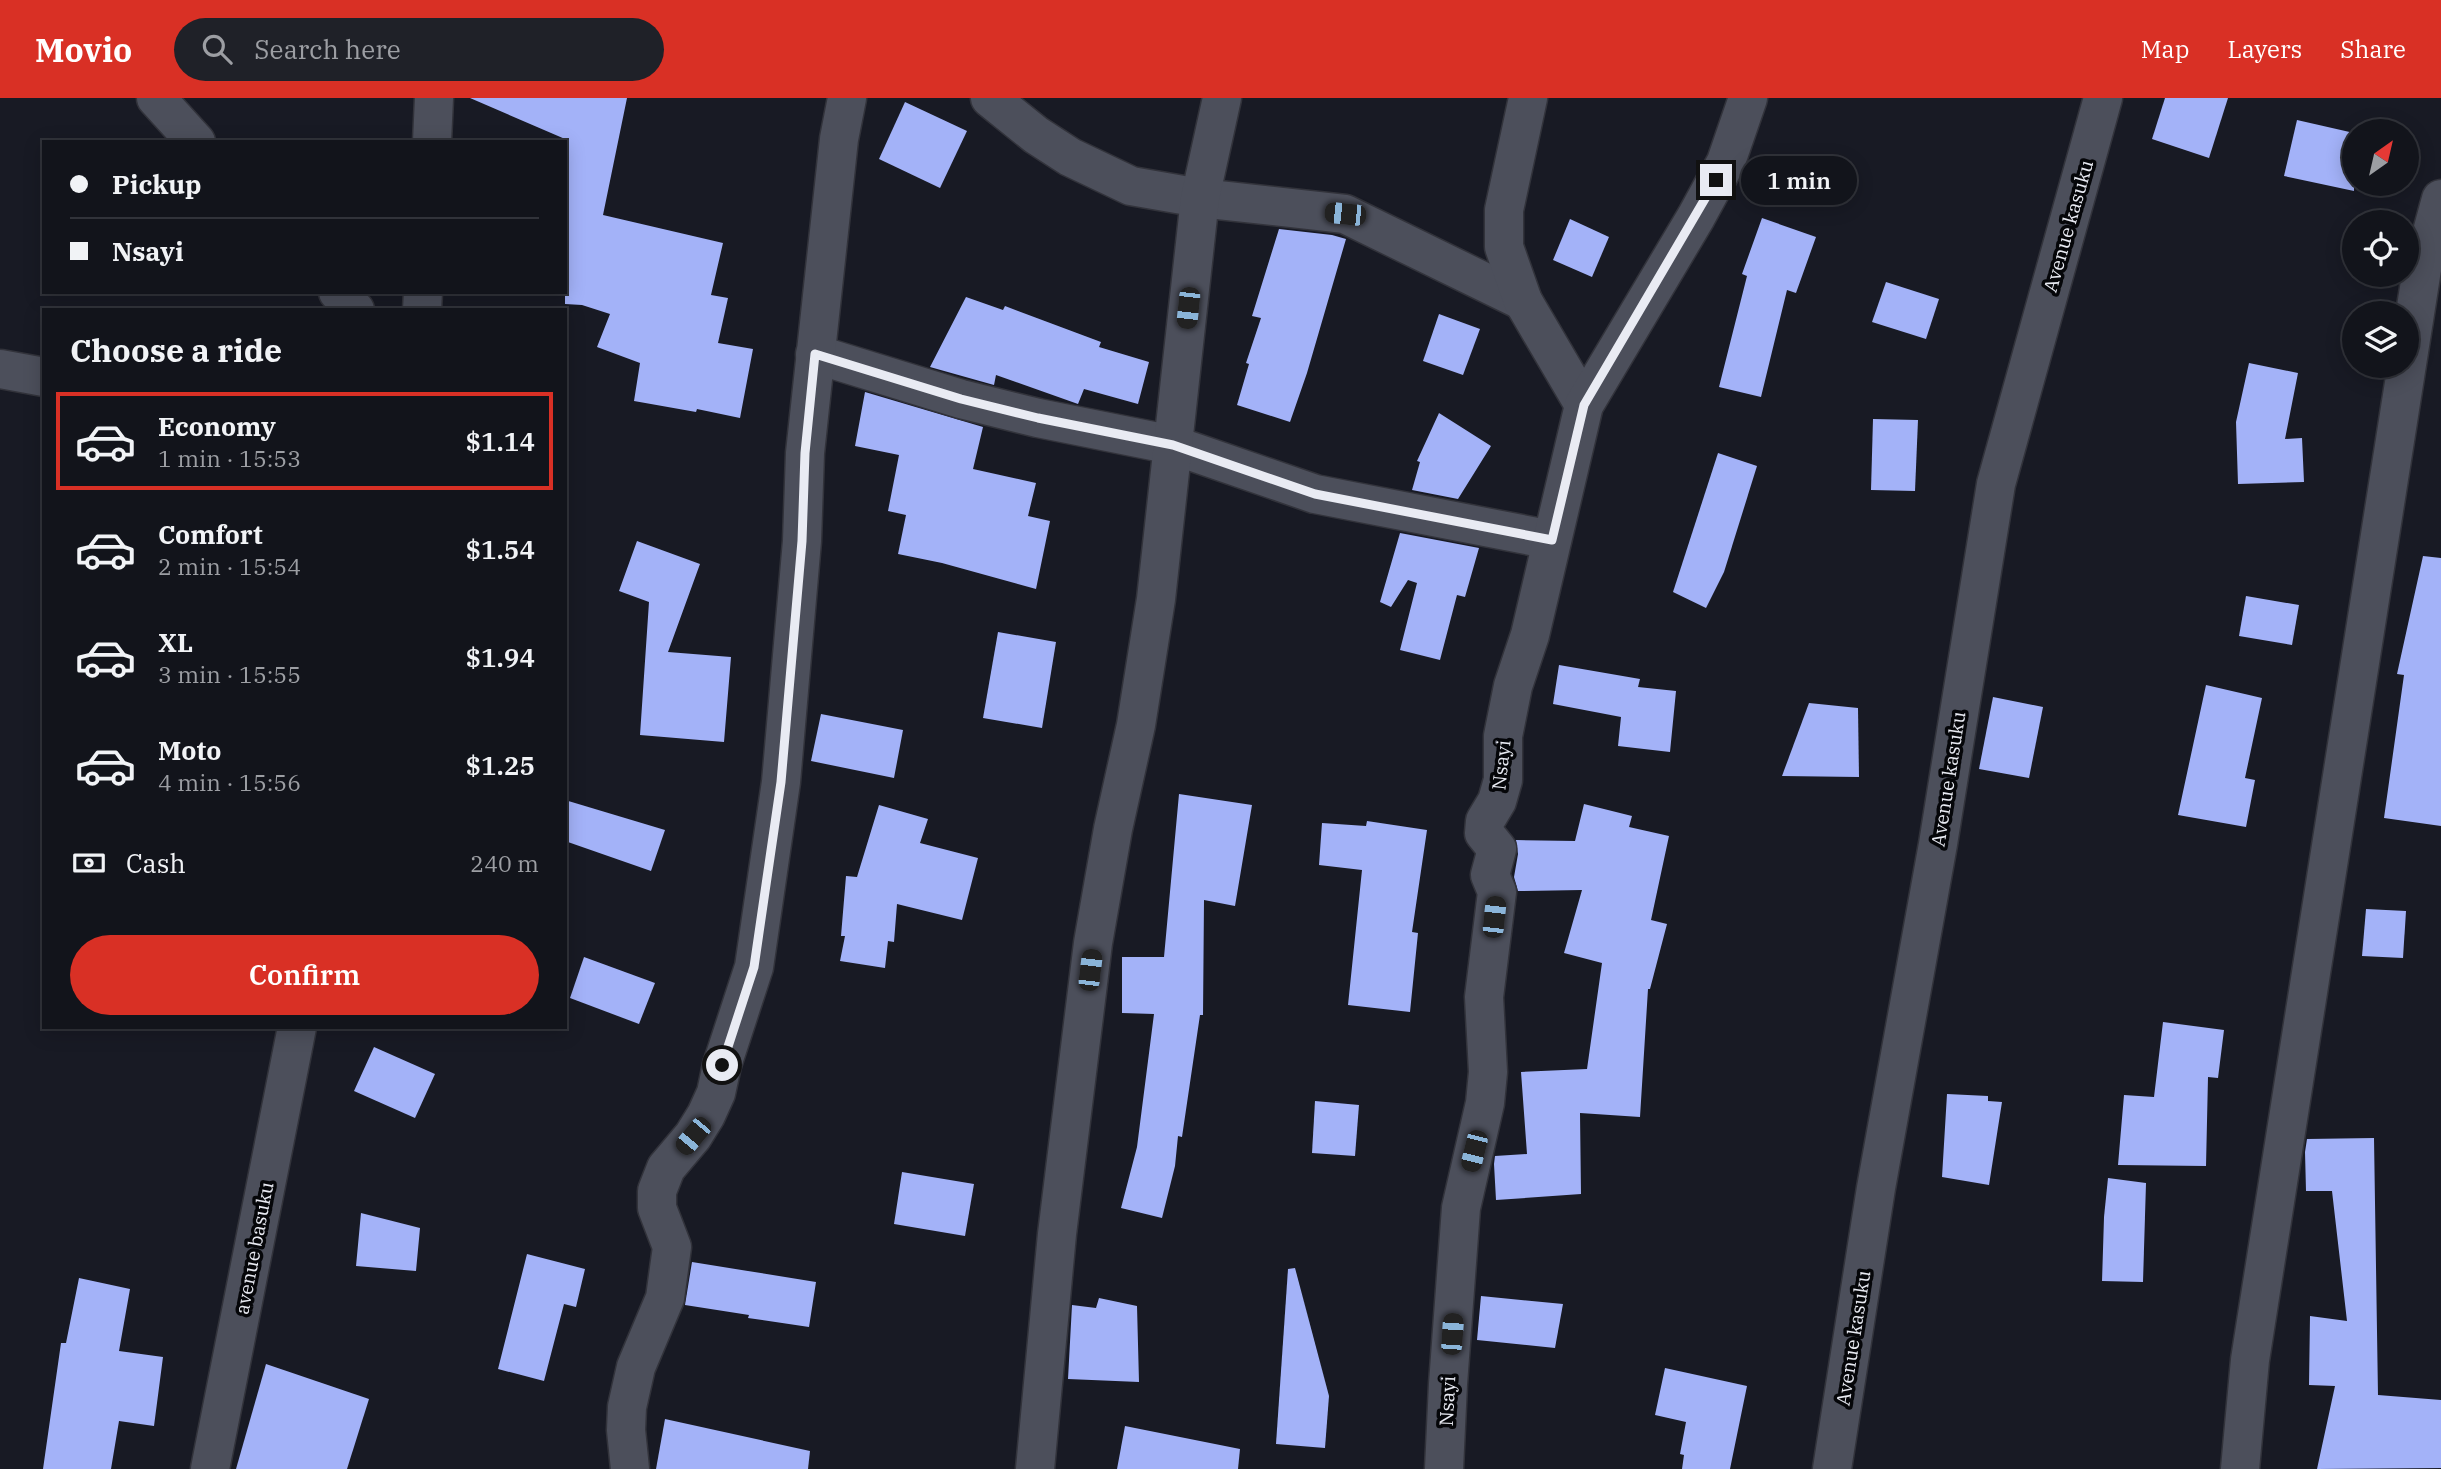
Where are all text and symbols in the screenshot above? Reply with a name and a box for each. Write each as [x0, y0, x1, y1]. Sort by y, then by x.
search box [174, 18, 664, 81]
text: Movio [35, 28, 132, 71]
icon: search [198, 30, 236, 68]
text: Search here [254, 32, 401, 66]
text: Map [2141, 33, 2189, 65]
text: Layers [2227, 33, 2302, 65]
text: Share [2340, 33, 2406, 65]
north arrow [2342, 119, 2418, 196]
map controls [2342, 119, 2419, 378]
callout: 1 min [1740, 155, 1856, 204]
street label: Avenue kasuku [2038, 157, 2098, 295]
route end [1700, 164, 1732, 196]
text: 1 min [1767, 165, 1831, 195]
text: Pickup [112, 167, 202, 201]
car [1324, 201, 1367, 227]
button: locate [2342, 210, 2419, 287]
text: Nsayi [112, 234, 184, 268]
car [1176, 286, 1201, 330]
button: layers [2342, 301, 2419, 378]
text: Choose a ride [70, 329, 282, 371]
text: Economy [158, 409, 276, 443]
icon: car [74, 410, 137, 473]
text: $1.14 [466, 424, 535, 458]
text: 1 min · 15:53 [158, 443, 301, 473]
text: Comfort [158, 517, 263, 551]
icon: car [74, 518, 137, 581]
text: $1.54 [466, 532, 535, 566]
text: 2 min · 15:54 [158, 551, 301, 581]
text: XL [158, 625, 193, 659]
icon: car [74, 626, 137, 689]
text: $1.94 [466, 640, 535, 674]
text: 3 min · 15:55 [158, 659, 301, 689]
street label: Avenue kasuku [1925, 710, 1971, 848]
text: Moto [158, 733, 221, 767]
icon: car [74, 734, 137, 797]
street label: Nsayi [1486, 739, 1516, 791]
text: $1.25 [466, 748, 535, 782]
text: 4 min · 15:56 [158, 767, 301, 797]
icon: cash [70, 844, 108, 882]
text: Cash [126, 846, 186, 880]
text: 240 m [470, 848, 539, 878]
car [1482, 895, 1507, 939]
button: Confirm [70, 935, 539, 1015]
car [1078, 948, 1103, 992]
route start [706, 1049, 738, 1081]
car [672, 1113, 715, 1159]
car [1459, 1128, 1490, 1174]
street label: avenue basuku [229, 1180, 279, 1316]
street label: Avenue kasuku [1830, 1269, 1876, 1407]
car [1441, 1312, 1464, 1356]
street label: Nsayi [1434, 1375, 1460, 1427]

